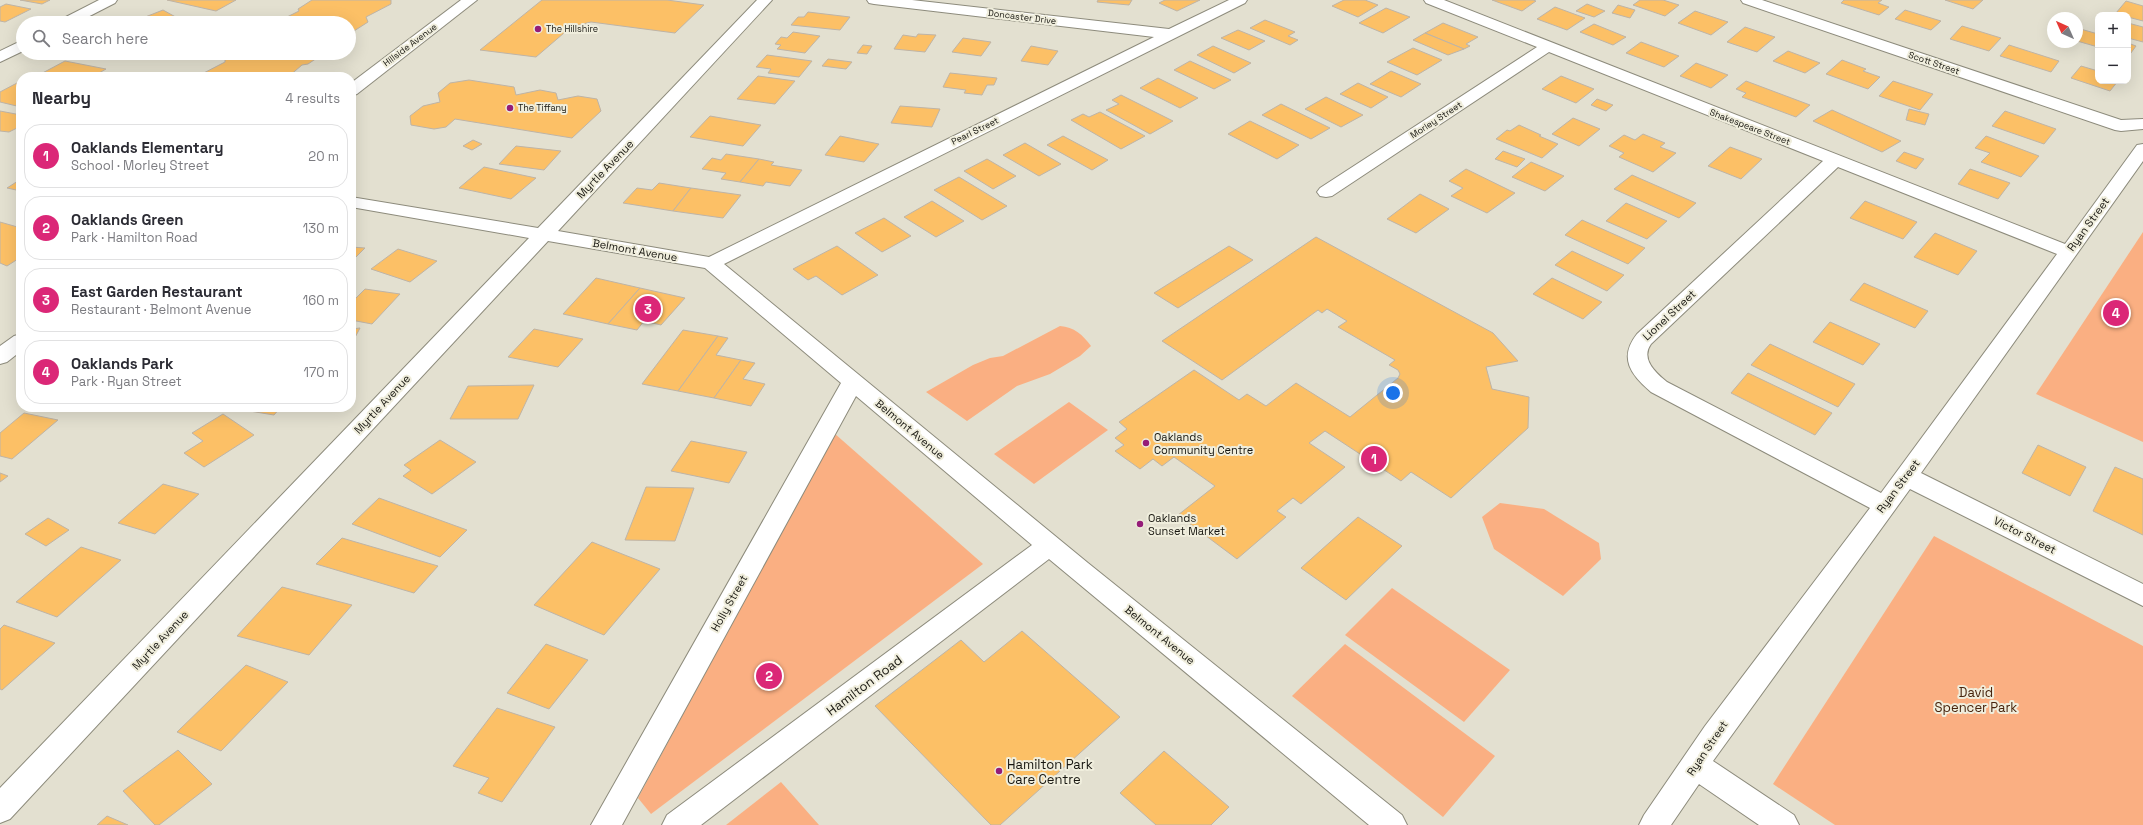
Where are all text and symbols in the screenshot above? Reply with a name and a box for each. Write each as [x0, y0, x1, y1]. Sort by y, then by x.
street label: Doncaster Drive [987, 7, 1057, 27]
north arrow [2047, 12, 2083, 48]
map controls [2095, 12, 2131, 84]
button: + [2095, 12, 2131, 48]
search box [16, 16, 356, 60]
street label: Hillside Avenue [381, 21, 439, 69]
place label: The Hillshire [546, 23, 598, 35]
marker: The Hillshire [533, 24, 543, 34]
icon: search [30, 27, 52, 49]
text: Search here [62, 29, 148, 48]
button: − [2095, 48, 2131, 84]
street label: Scott Street [1907, 49, 1961, 77]
text: Nearby [32, 87, 91, 109]
text: 4 results [285, 90, 340, 107]
street label: Morley Street [1408, 99, 1464, 141]
place label: The Tiffany [518, 102, 567, 114]
marker: The Tiffany [505, 103, 515, 113]
street label: Shakespeare Street [1708, 106, 1792, 148]
street label: Pearl Street [949, 114, 1001, 148]
street label: Myrtle Avenue [573, 137, 637, 201]
text: Oaklands Elementary [71, 138, 224, 157]
text: 1 [43, 148, 49, 165]
text: 20 m [308, 148, 339, 165]
text: School · Morley Street [71, 157, 209, 174]
street label: Ryan Street [2064, 194, 2112, 254]
text: Oaklands Green [71, 210, 184, 229]
text: 2 [42, 220, 50, 237]
text: 130 m [303, 220, 339, 237]
text: Park · Hamilton Road [71, 229, 198, 246]
street label: Belmont Avenue [591, 236, 679, 264]
text: East Garden Restaurant [71, 282, 243, 301]
street label: Lionel Street [1639, 287, 1699, 343]
text: 3 [42, 292, 50, 309]
text: 160 m [303, 292, 339, 309]
pin: 3 [635, 294, 661, 324]
pin: 4 [2103, 298, 2129, 328]
text: Restaurant · Belmont Avenue [71, 301, 251, 318]
text: Oaklands Park [71, 354, 173, 373]
text: 4 [42, 364, 50, 381]
text: 170 m [303, 364, 339, 381]
street label: Myrtle Avenue [351, 371, 413, 437]
text: Park · Ryan Street [71, 373, 182, 390]
your location [1383, 383, 1403, 403]
street label: Belmont Avenue [873, 396, 947, 462]
place label: Oaklands Community Centre [1154, 430, 1253, 457]
marker: Oaklands Community Centre [1141, 438, 1151, 448]
pin: 1 [1361, 444, 1387, 474]
street label: Ryan Street [1873, 457, 1923, 515]
place label: Oaklands Sunset Market [1148, 511, 1225, 538]
street label: Victor Street [1991, 513, 2059, 557]
marker: Oaklands Sunset Market [1135, 519, 1145, 529]
street label: Holly Street [708, 572, 750, 634]
street label: Belmont Avenue [1122, 603, 1198, 667]
street label: Myrtle Avenue [129, 607, 191, 673]
street label: Hamilton Road [823, 651, 906, 719]
pin: 2 [756, 661, 782, 691]
park label: David Spencer Park [1935, 684, 2017, 716]
street label: Ryan Street [1684, 718, 1730, 778]
place label: Hamilton Park Care Centre [1007, 756, 1093, 788]
marker: Hamilton Park Care Centre [994, 766, 1004, 776]

